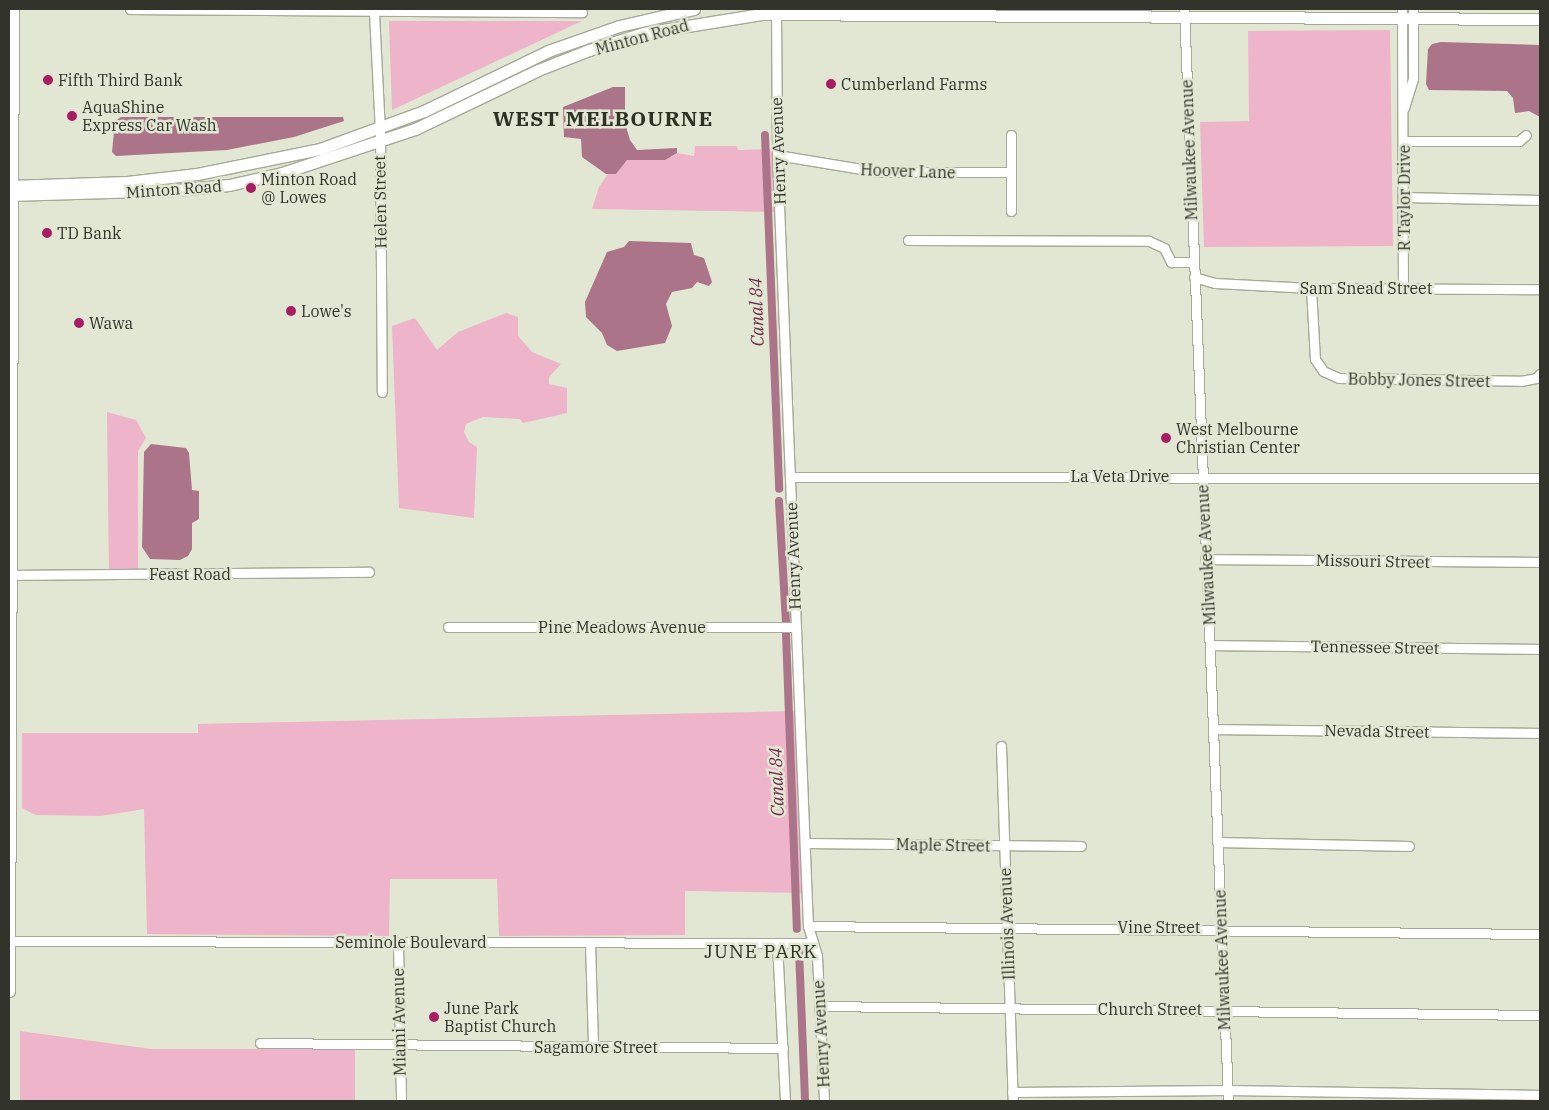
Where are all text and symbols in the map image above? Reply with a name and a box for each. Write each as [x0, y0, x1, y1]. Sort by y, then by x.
street label: Minton Road [593, 15, 691, 59]
place label: Fifth Third Bank [58, 70, 182, 90]
marker: Fifth Third Bank [42, 74, 54, 86]
place label: Cumberland Farms [841, 74, 987, 94]
marker: Cumberland Farms [825, 78, 837, 90]
street label: Milwaukee Avenue [1177, 79, 1201, 221]
place label: AquaShine Express Car Wash [82, 97, 217, 135]
street label: Henry Avenue [767, 97, 789, 205]
district label: WEST MELBOURNE [491, 105, 715, 131]
marker: AquaShine Express Car Wash [66, 110, 78, 122]
street label: R Taylor Drive [1394, 145, 1414, 251]
street label: Helen Street [370, 155, 390, 249]
street label: Hoover Lane [860, 160, 956, 182]
place label: Minton Road @ Lowes [261, 169, 357, 207]
street label: Minton Road [125, 176, 223, 202]
marker: Minton Road @ Lowes [245, 182, 257, 194]
place label: TD Bank [57, 223, 121, 243]
marker: TD Bank [41, 227, 53, 239]
water label: Canal 84 [745, 277, 769, 347]
street label: Sam Snead Street [1300, 278, 1432, 298]
place label: Lowe's [301, 301, 352, 321]
marker: Lowe's [285, 305, 297, 317]
place label: Wawa [89, 313, 133, 333]
marker: Wawa [73, 317, 85, 329]
street label: Bobby Jones Street [1348, 369, 1490, 391]
place label: West Melbourne Christian Center [1176, 419, 1300, 457]
marker: West Melbourne Christian Center [1160, 432, 1172, 444]
street label: La Veta Drive [1071, 466, 1169, 486]
street label: Milwaukee Avenue [1193, 484, 1219, 626]
street label: Henry Avenue [782, 502, 804, 610]
street label: Missouri Street [1316, 550, 1430, 572]
street label: Feast Road [149, 564, 231, 584]
street label: Pine Meadows Avenue [538, 617, 706, 637]
street label: Tennessee Street [1311, 636, 1439, 658]
street label: Nevada Street [1324, 720, 1430, 742]
water label: Canal 84 [765, 747, 789, 817]
street label: Maple Street [896, 835, 990, 855]
street label: Illinois Avenue [995, 868, 1019, 980]
street label: Milwaukee Avenue [1210, 889, 1234, 1031]
street label: Vine Street [1118, 917, 1200, 937]
street label: Seminole Boulevard [335, 932, 487, 952]
district label: JUNE PARK [703, 941, 819, 963]
street label: Miami Avenue [388, 968, 410, 1076]
street label: Henry Avenue [809, 980, 833, 1088]
place label: June Park Baptist Church [444, 998, 557, 1036]
street label: Church Street [1098, 999, 1202, 1019]
marker: June Park Baptist Church [428, 1011, 440, 1023]
street label: Sagamore Street [534, 1037, 658, 1057]

